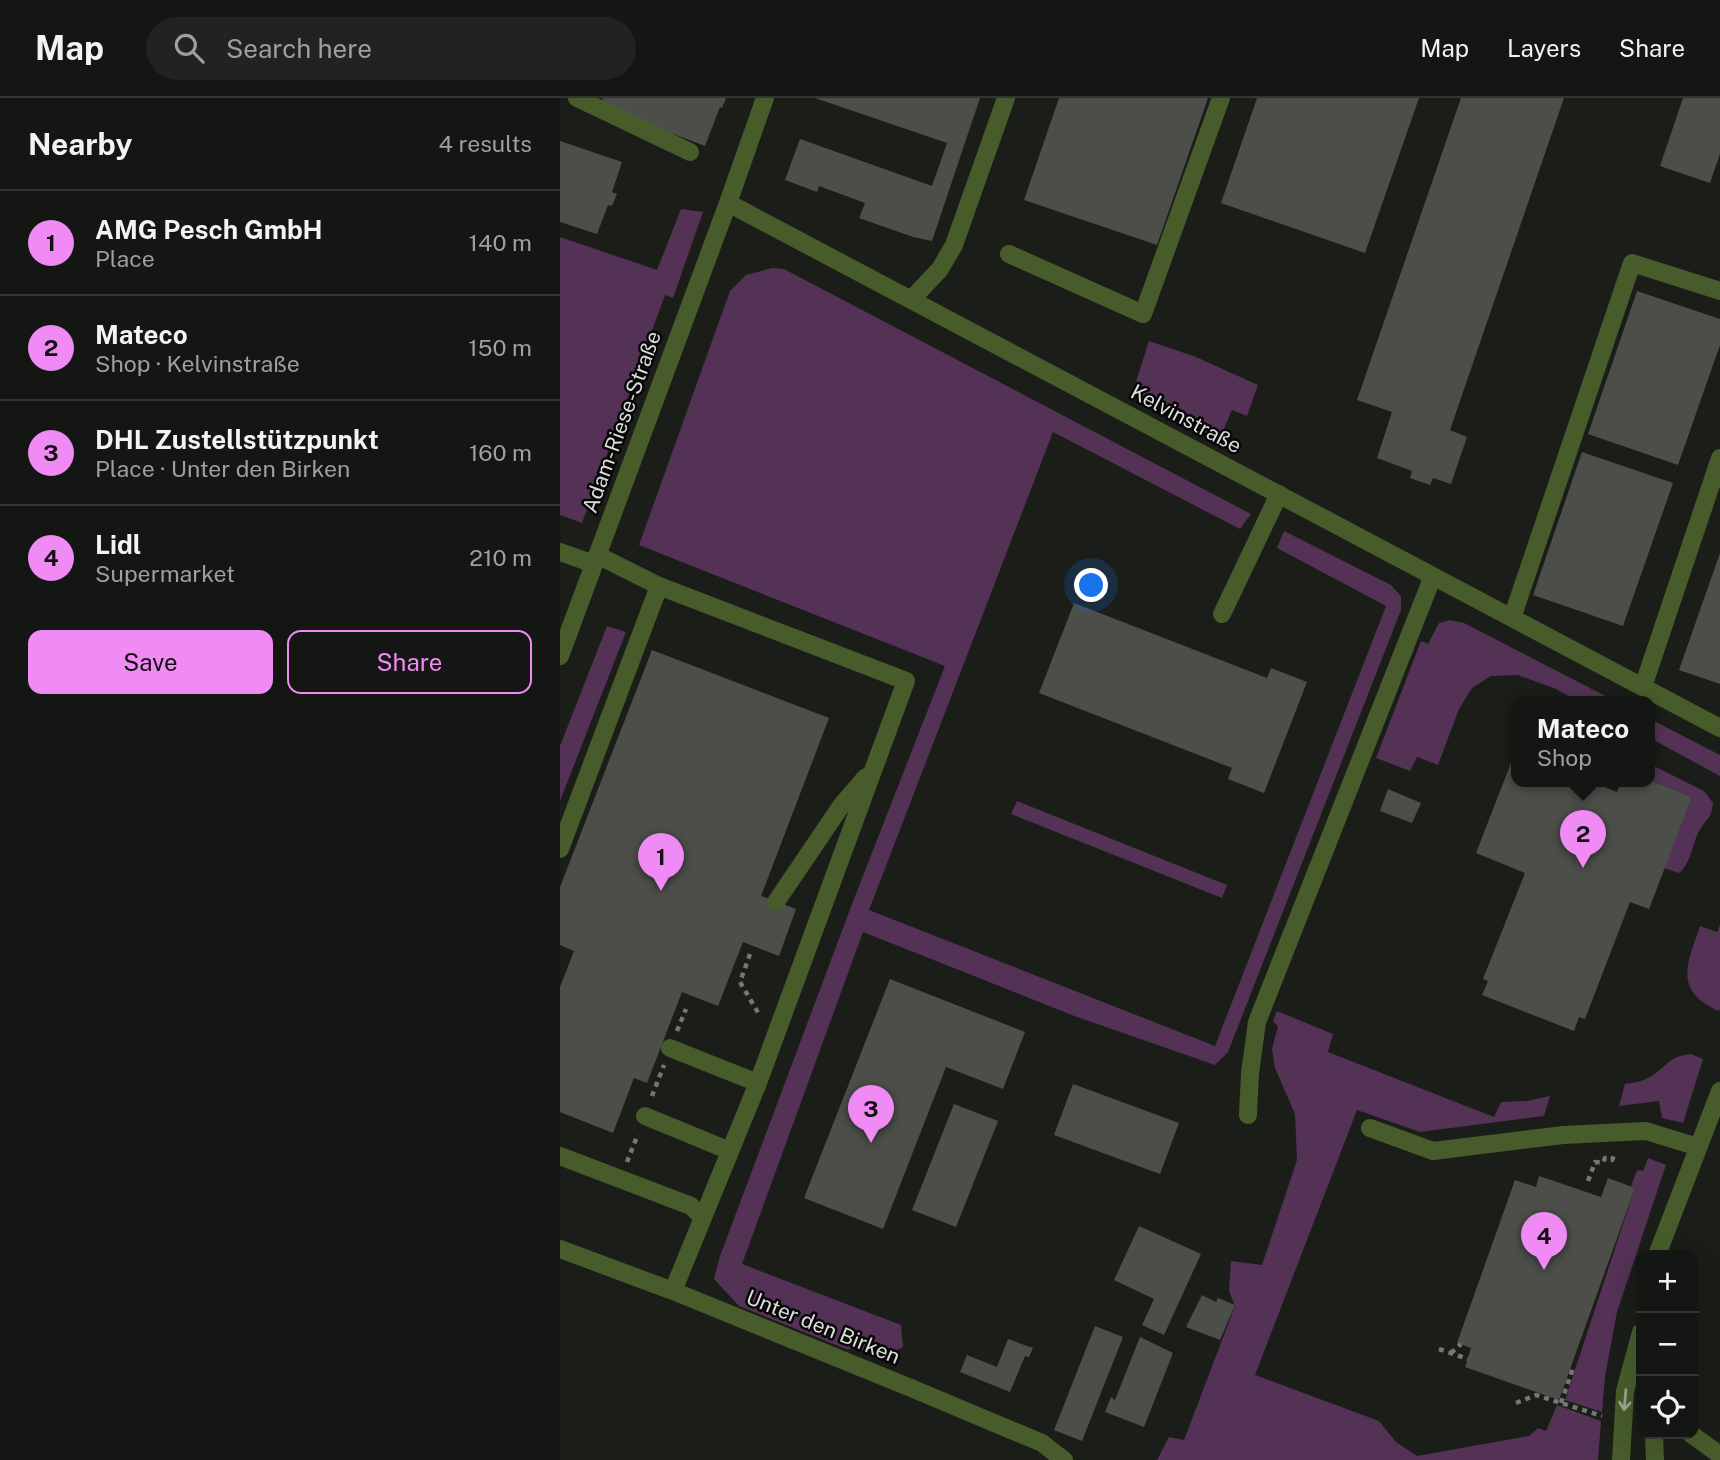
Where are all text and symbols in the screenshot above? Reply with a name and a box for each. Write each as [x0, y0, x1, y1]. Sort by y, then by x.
search box [146, 17, 636, 80]
text: Map [35, 29, 104, 67]
icon: search [170, 29, 208, 67]
text: Search here [226, 33, 372, 64]
text: Map [1420, 34, 1469, 62]
text: Layers [1507, 34, 1581, 62]
text: Share [1619, 34, 1685, 62]
text: Nearby [28, 126, 132, 162]
text: 4 results [438, 130, 532, 157]
text: AMG Pesch GmbH [95, 214, 322, 245]
text: 1 [46, 229, 56, 256]
text: 140 m [469, 229, 532, 256]
text: Place [95, 245, 155, 272]
text: Mateco [95, 319, 188, 350]
street label: Adam-Riese-Straße [577, 327, 666, 516]
text: 2 [44, 334, 58, 361]
text: 150 m [468, 334, 532, 361]
text: Shop · Kelvinstraße [95, 350, 300, 377]
street label: Kelvinstraße [1127, 379, 1246, 458]
text: DHL Zustellstützpunkt [95, 424, 379, 455]
text: 3 [43, 439, 59, 466]
text: 160 m [469, 439, 532, 466]
text: Place · Unter den Birken [95, 455, 350, 482]
text: Lidl [95, 529, 141, 560]
text: 4 [43, 544, 59, 571]
text: 210 m [469, 544, 532, 571]
text: Supermarket [95, 560, 235, 587]
your location [1074, 568, 1108, 602]
button: Save [28, 630, 273, 694]
button: Share [287, 630, 532, 694]
popup [1511, 696, 1655, 787]
text: Mateco [1537, 713, 1629, 744]
text: Shop [1537, 744, 1592, 771]
pin: 2 [1560, 810, 1606, 868]
pin: 1 [638, 833, 684, 891]
pin: 3 [848, 1085, 894, 1143]
pin: 4 [1521, 1212, 1567, 1270]
map controls [1636, 1250, 1699, 1439]
button: + [1636, 1250, 1699, 1313]
street label: Unter den Birken [743, 1284, 904, 1369]
button: − [1636, 1313, 1699, 1376]
button: locate [1636, 1376, 1699, 1439]
one-way arrow [1618, 1388, 1631, 1411]

